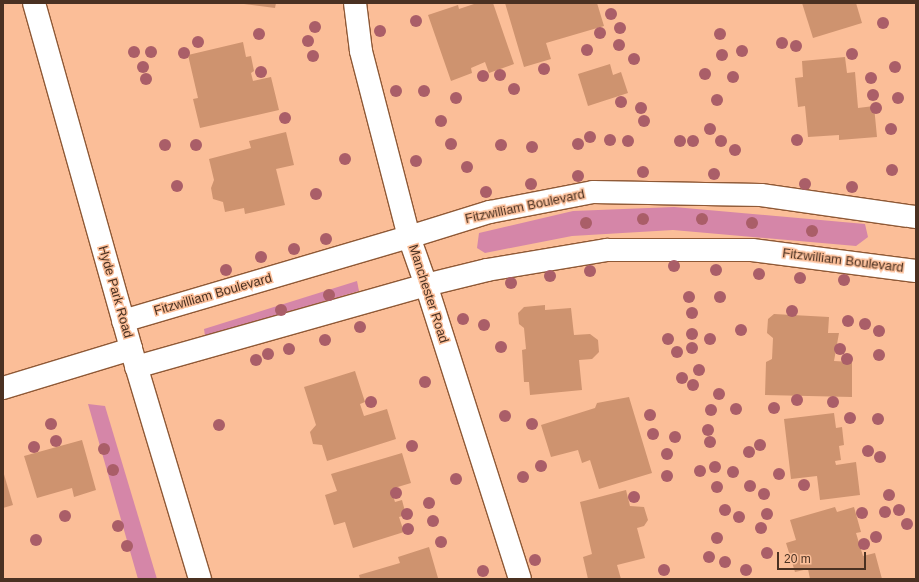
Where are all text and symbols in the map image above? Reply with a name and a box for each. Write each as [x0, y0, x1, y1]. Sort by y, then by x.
street label: Fitzwilliam Boulevard [464, 187, 586, 227]
street label: Manchester Road [405, 243, 451, 345]
street label: Hyde Park Road [94, 244, 136, 340]
street label: Fitzwilliam Boulevard [781, 246, 905, 276]
street label: Fitzwilliam Boulevard [152, 271, 274, 319]
scale bar [779, 544, 868, 570]
text: 20 m [784, 552, 811, 566]

